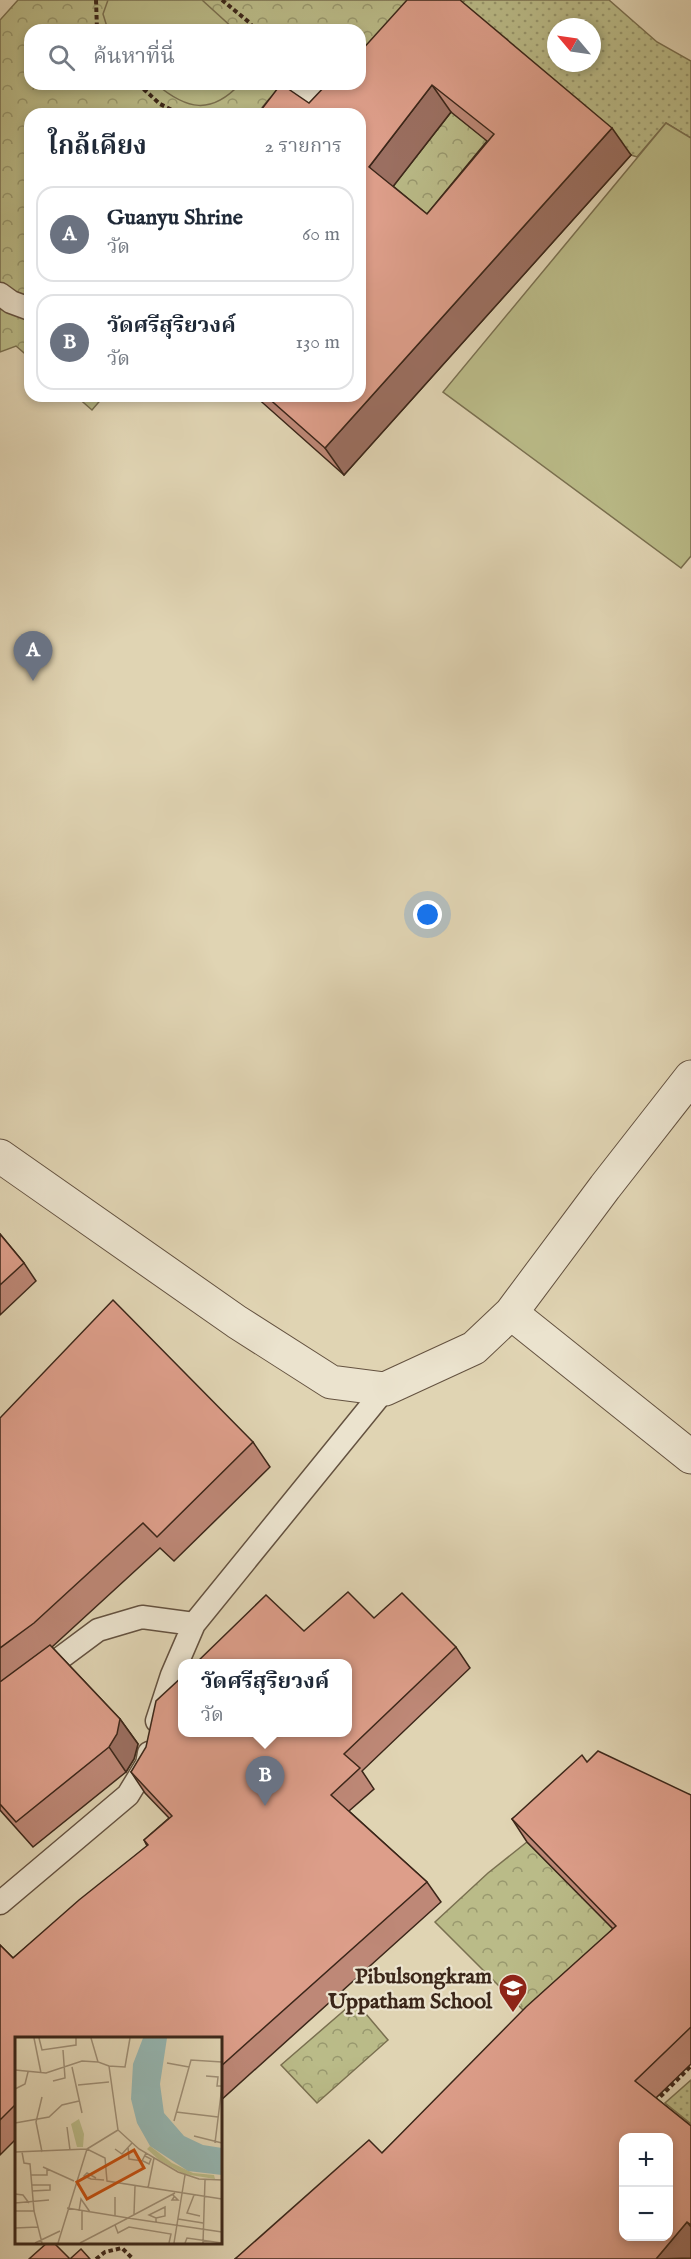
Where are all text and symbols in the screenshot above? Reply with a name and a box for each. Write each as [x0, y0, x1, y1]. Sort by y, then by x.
north arrow [547, 18, 601, 72]
search box [24, 24, 366, 90]
icon: search [45, 41, 78, 74]
text: ค้นหาที่นี่ [93, 43, 175, 71]
text: ใกล้เคียง [48, 130, 147, 163]
text: 2 รายการ [265, 134, 342, 159]
text: Guanyu Shrine [107, 204, 243, 232]
text: A [63, 222, 76, 247]
text: 60 m [302, 222, 340, 247]
text: วัด [107, 235, 130, 260]
text: วัดศรีสุริยวงค์ [107, 312, 236, 340]
text: B [63, 330, 76, 355]
text: 130 m [295, 330, 340, 355]
text: วัด [107, 347, 130, 372]
pin: A [14, 632, 52, 681]
your location [413, 900, 442, 929]
popup [178, 1659, 352, 1737]
text: วัดศรีสุริยวงค์ [201, 1668, 329, 1696]
text: วัด [201, 1703, 224, 1728]
pin: B [246, 1756, 284, 1806]
place label: Pibulsongkram Uppatham School [327, 1963, 493, 2016]
school or university icon: Pibulsongkram Uppatham School [497, 1972, 529, 2014]
inset map [15, 2037, 222, 2244]
map controls [619, 2133, 673, 2241]
button: + [619, 2133, 673, 2187]
button: − [619, 2187, 673, 2241]

